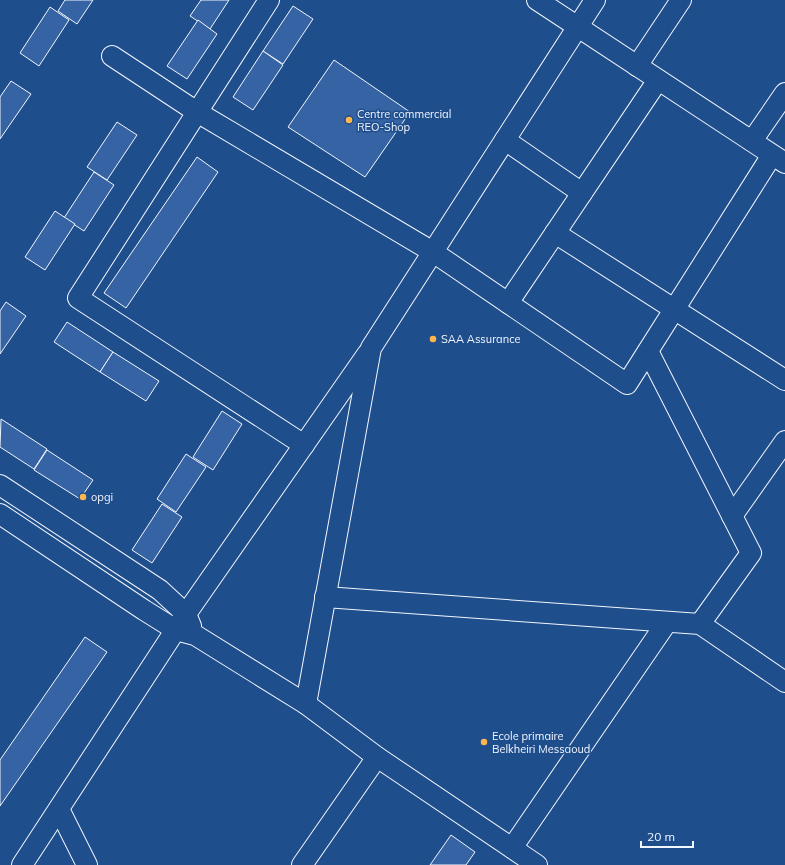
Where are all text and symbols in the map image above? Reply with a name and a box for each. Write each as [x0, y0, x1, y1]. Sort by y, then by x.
place label: Centre commercial REO-Shop [357, 107, 451, 134]
marker: Centre commercial REO-Shop [344, 115, 354, 125]
place label: SAA Assurance [441, 332, 520, 346]
marker: SAA Assurance [428, 334, 438, 344]
place label: opgi [91, 490, 113, 504]
marker: opgi [78, 492, 88, 502]
place label: Ecole primaire Belkheiri Messaoud [492, 729, 590, 756]
marker: Ecole primaire Belkheiri Messaoud [479, 737, 489, 747]
scale bar [641, 823, 693, 849]
text: 20 m [647, 829, 675, 844]

